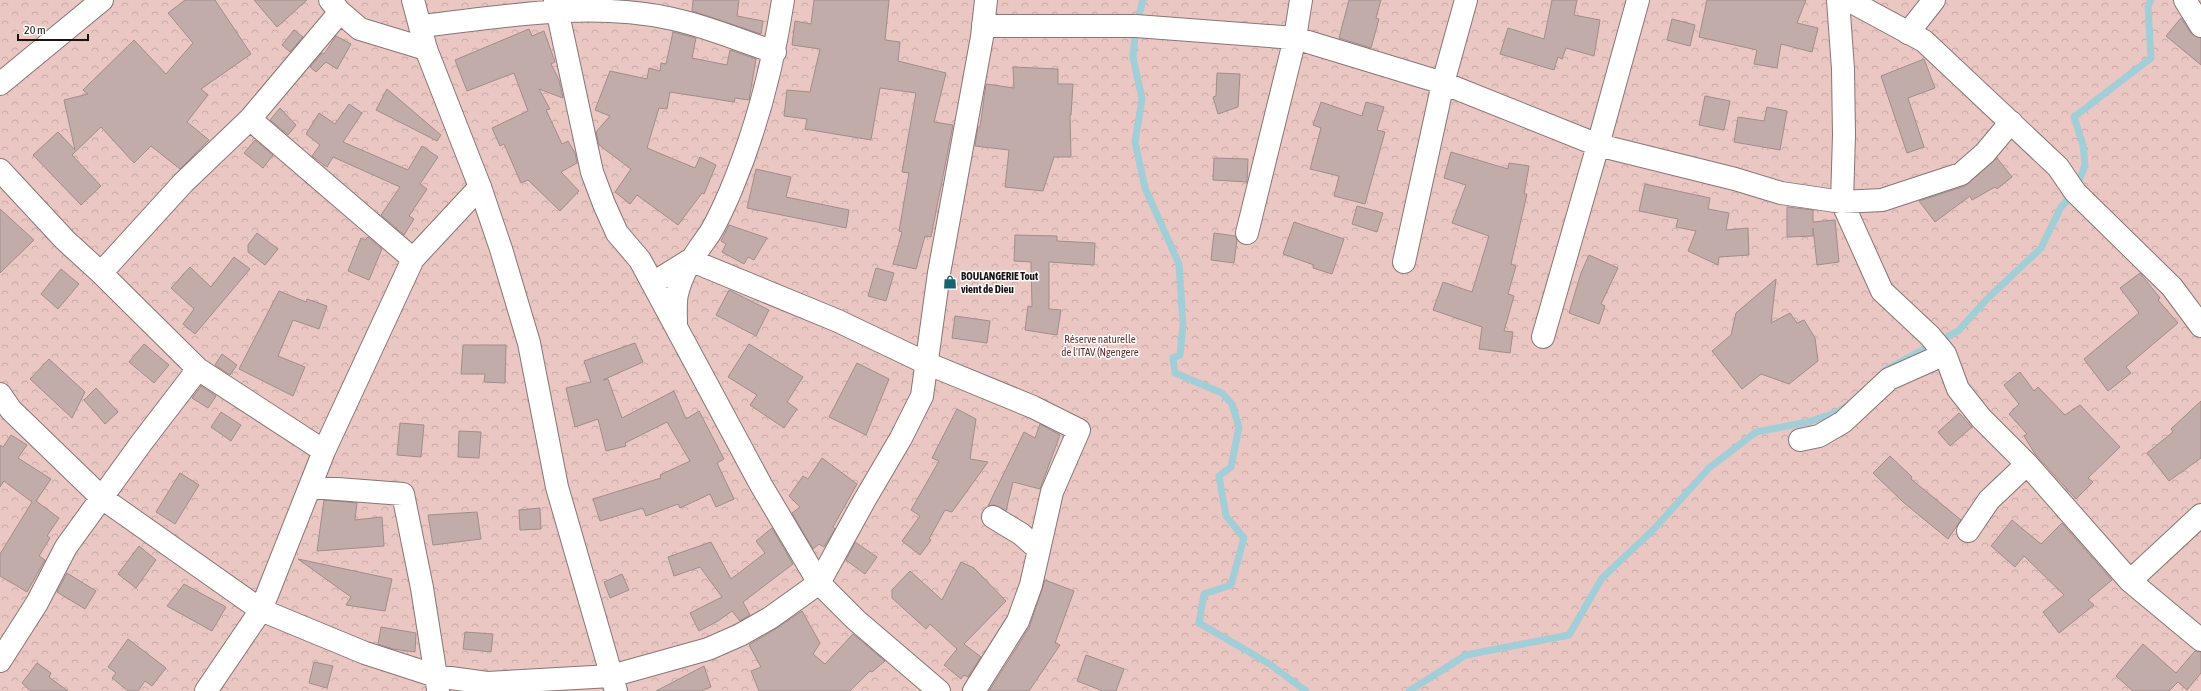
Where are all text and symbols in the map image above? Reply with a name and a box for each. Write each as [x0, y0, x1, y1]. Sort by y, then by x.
scale bar [18, 16, 88, 42]
text: 20 m [24, 23, 46, 37]
place label: BOULANGERIE Tout vient de Dieu [961, 270, 1039, 295]
shop icon: BOULANGERIE Tout vient de Dieu [942, 274, 958, 290]
park label: Réserve naturelle de l'ITAV (Ngengere [1061, 333, 1139, 358]

